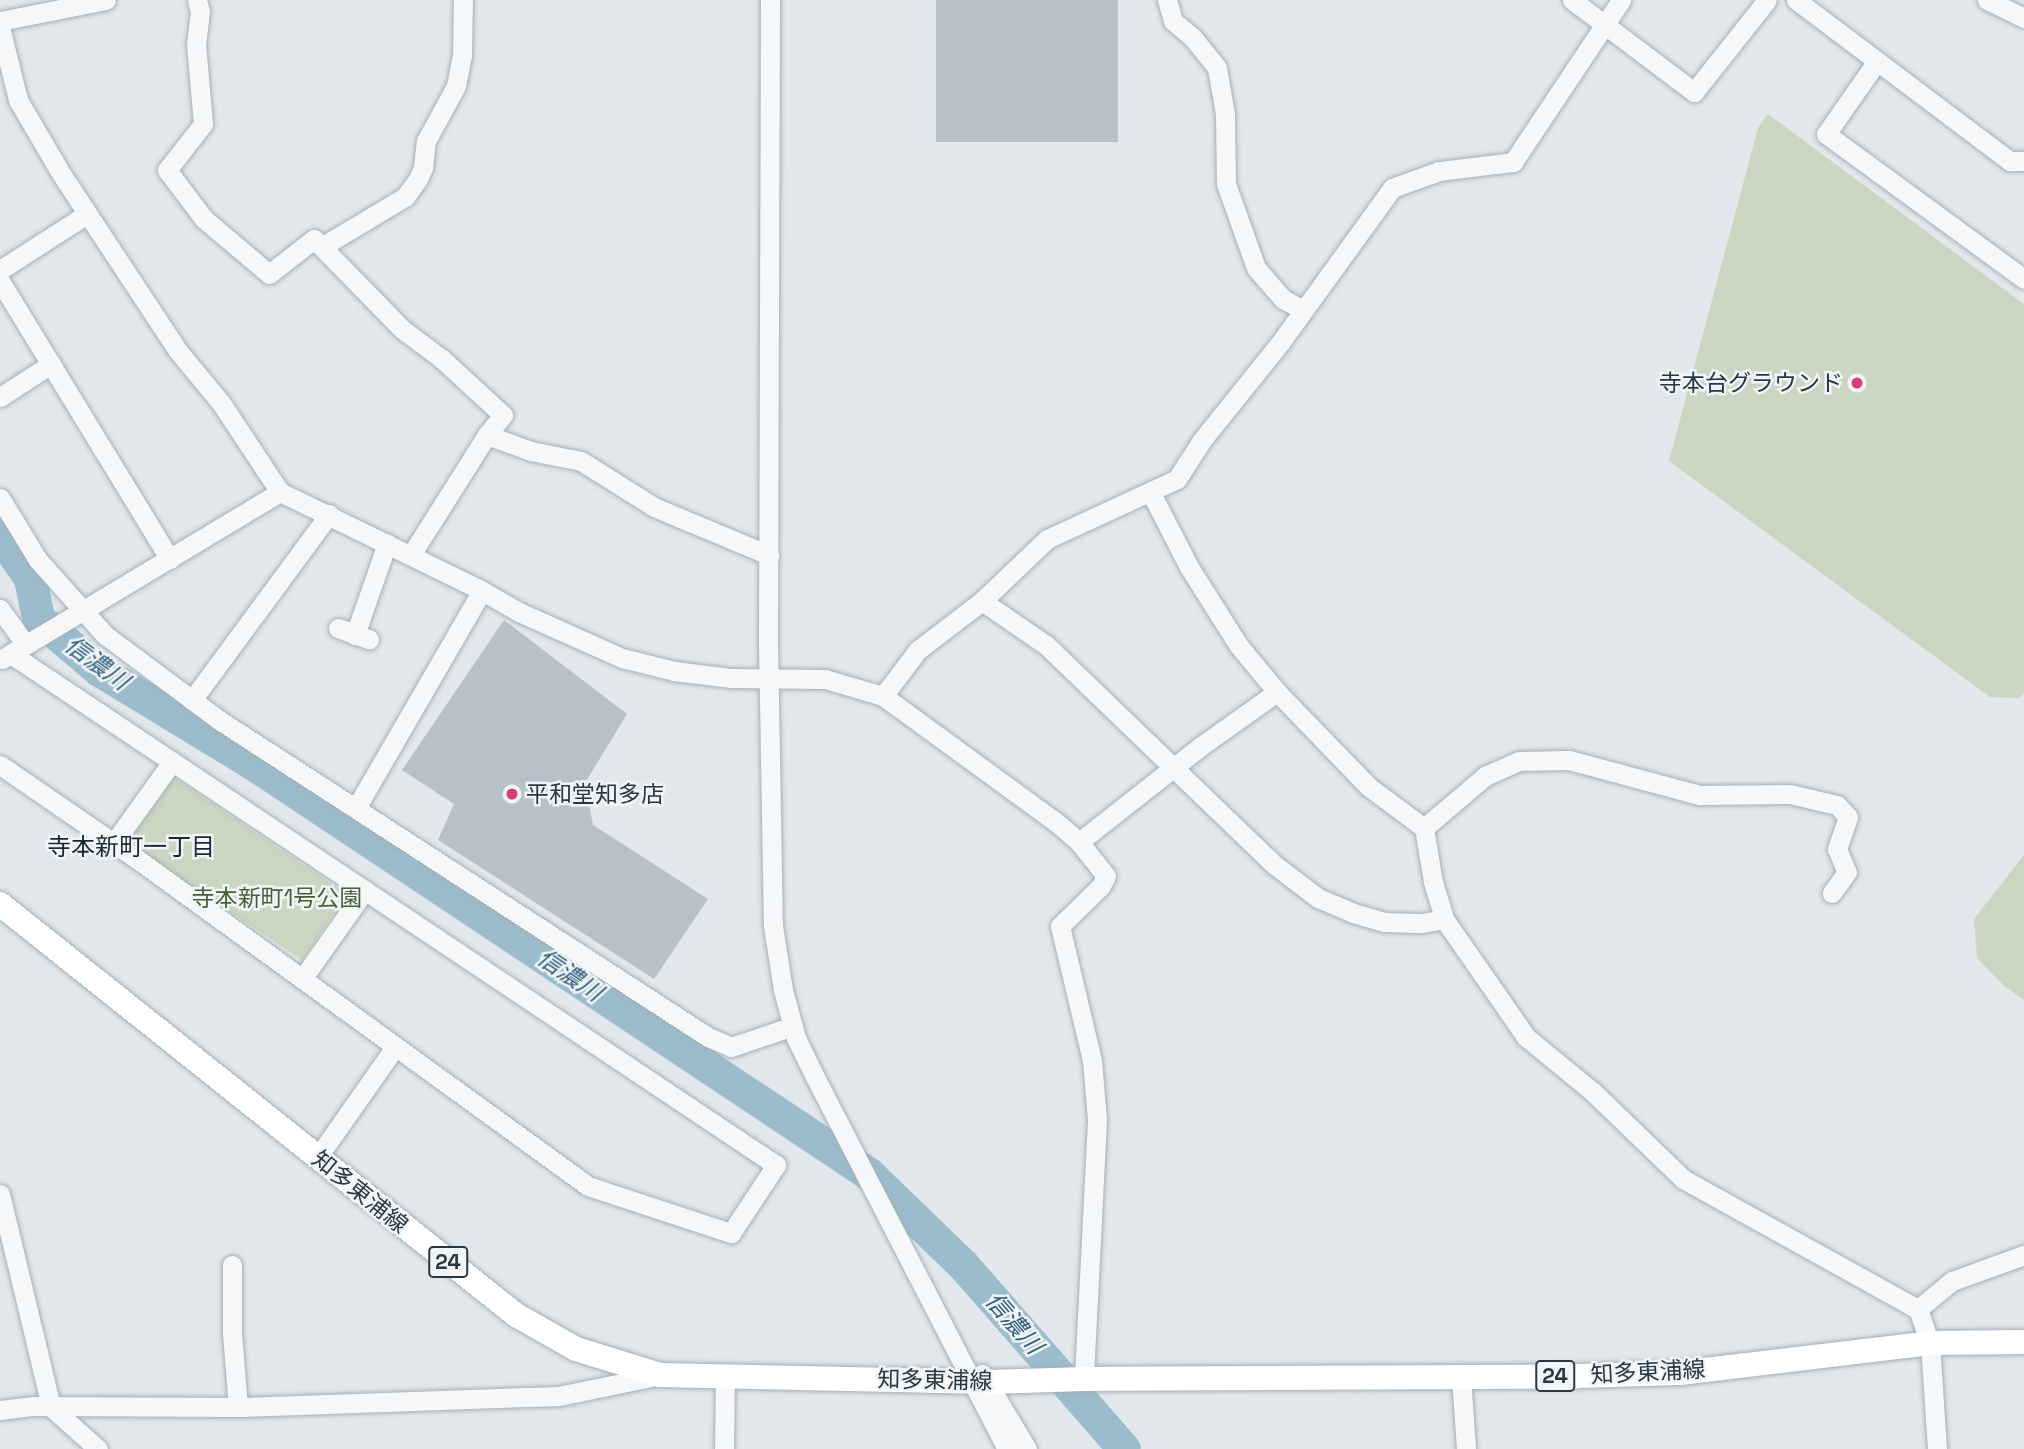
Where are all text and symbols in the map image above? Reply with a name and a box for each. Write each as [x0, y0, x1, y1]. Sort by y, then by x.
place label: 寺本台グラウンド [1659, 369, 1843, 397]
marker: 寺本台グラウンド [1849, 375, 1865, 391]
water label: 信濃川 [59, 630, 135, 696]
place label: 平和堂知多店 [526, 780, 664, 808]
marker: 平和堂知多店 [504, 786, 520, 802]
district label: 寺本新町一丁目 [47, 833, 215, 861]
park label: 寺本新町1号公園 [192, 884, 362, 912]
water label: 信濃川 [532, 943, 608, 1007]
street label: 知多東浦線 [307, 1145, 413, 1239]
road number: 24 [427, 1244, 469, 1280]
water label: 信濃川 [980, 1286, 1048, 1360]
street label: 知多東浦線 [1590, 1355, 1706, 1389]
road number: 24 [1534, 1358, 1576, 1394]
street label: 知多東浦線 [877, 1365, 993, 1395]

